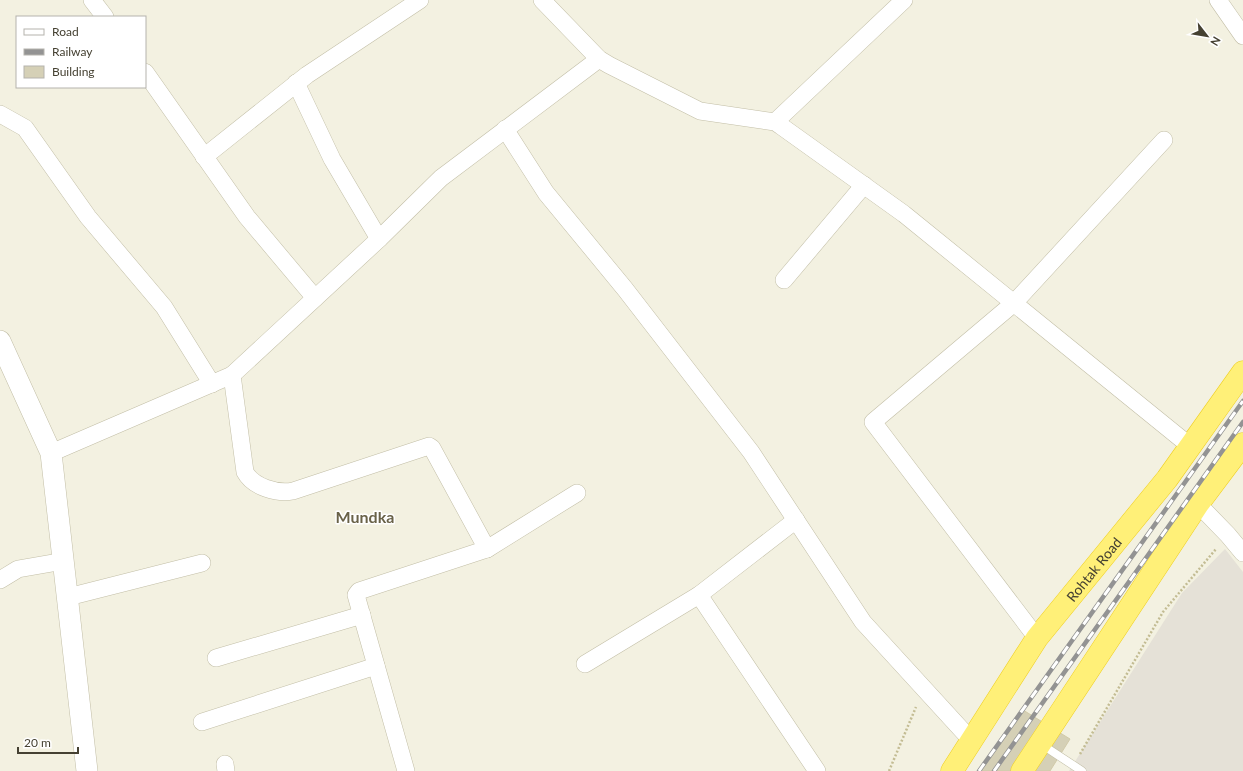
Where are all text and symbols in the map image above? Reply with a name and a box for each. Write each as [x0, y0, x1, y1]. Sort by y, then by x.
legend [16, 16, 146, 88]
north arrow [1187, 16, 1227, 56]
text: Road [52, 24, 79, 39]
text: N [1208, 34, 1224, 48]
text: Railway [52, 44, 93, 59]
text: Building [52, 64, 95, 79]
district label: Mundka [336, 507, 394, 526]
street label: Rohtak Road [1062, 533, 1125, 604]
scale bar [18, 729, 78, 755]
text: 20 m [24, 735, 51, 750]

